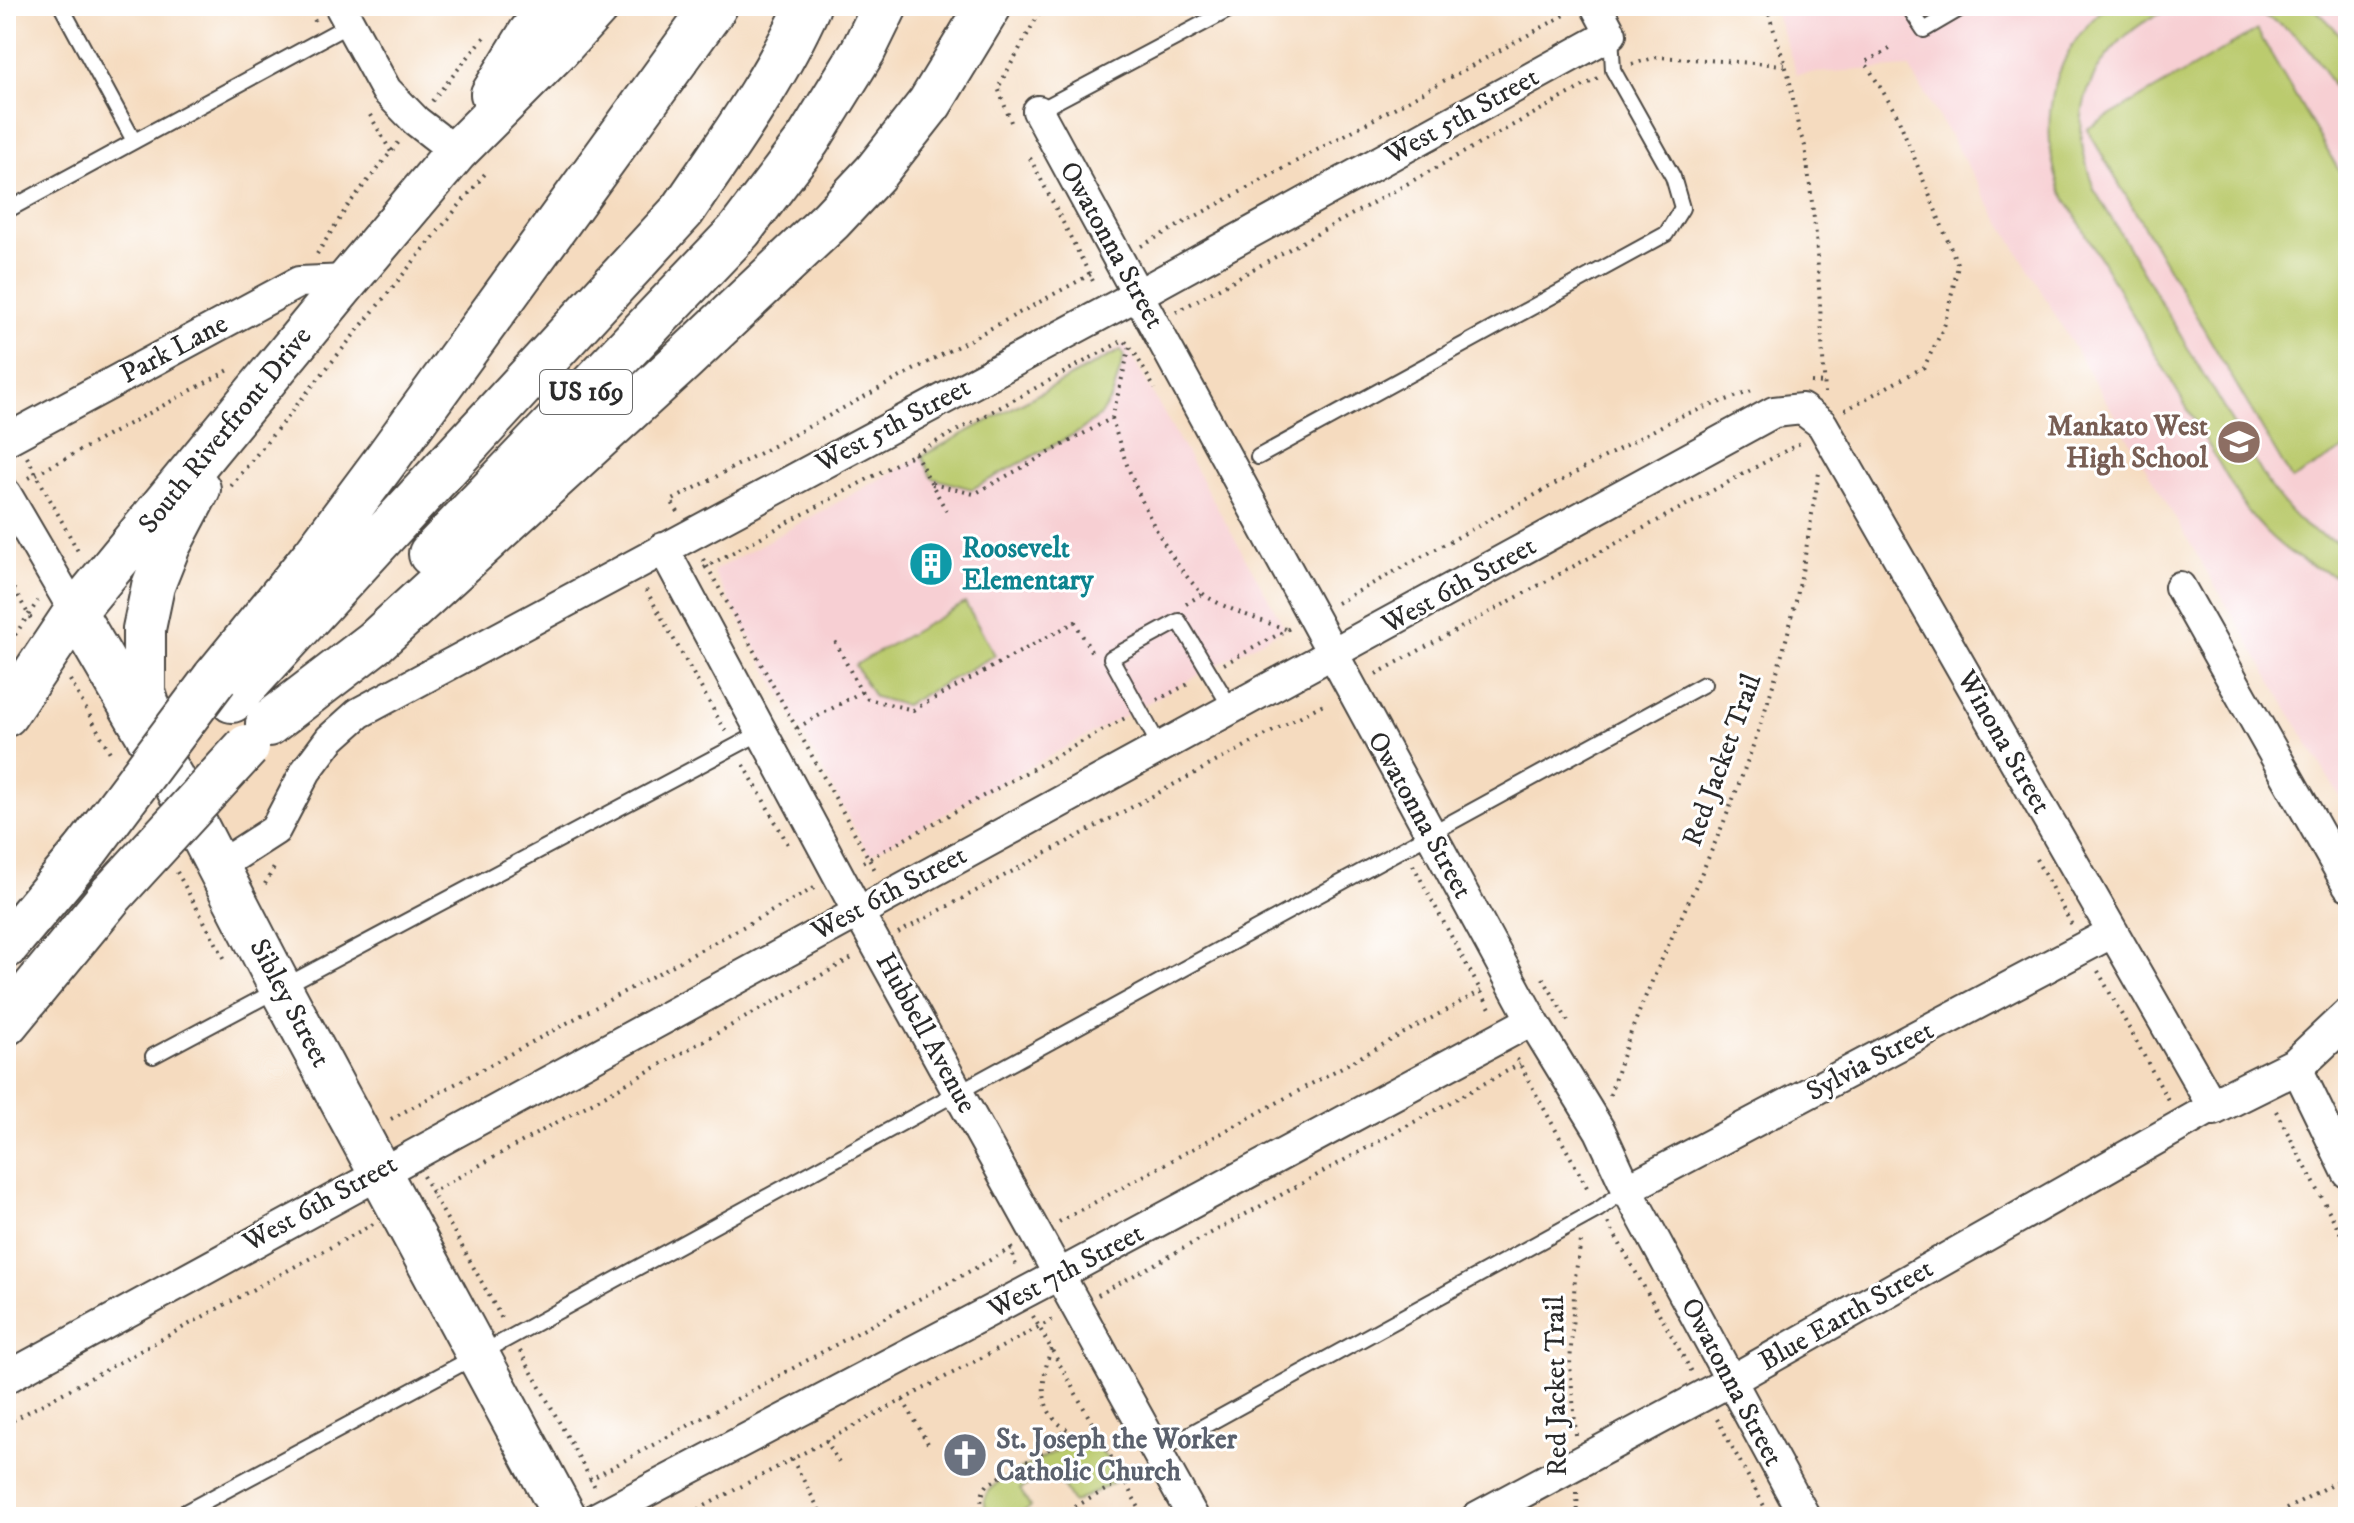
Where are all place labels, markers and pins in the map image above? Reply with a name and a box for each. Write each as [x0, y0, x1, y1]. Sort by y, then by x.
place label: Mankato West High School [2047, 409, 2209, 476]
school or university icon: Mankato West High School [2215, 418, 2263, 466]
place label: Roosevelt Elementary [962, 531, 1094, 598]
building icon: Roosevelt Elementary [907, 540, 955, 588]
place label: St. Joseph the Worker Catholic Church [996, 1422, 1238, 1489]
church icon: St. Joseph the Worker Catholic Church [941, 1431, 989, 1479]

